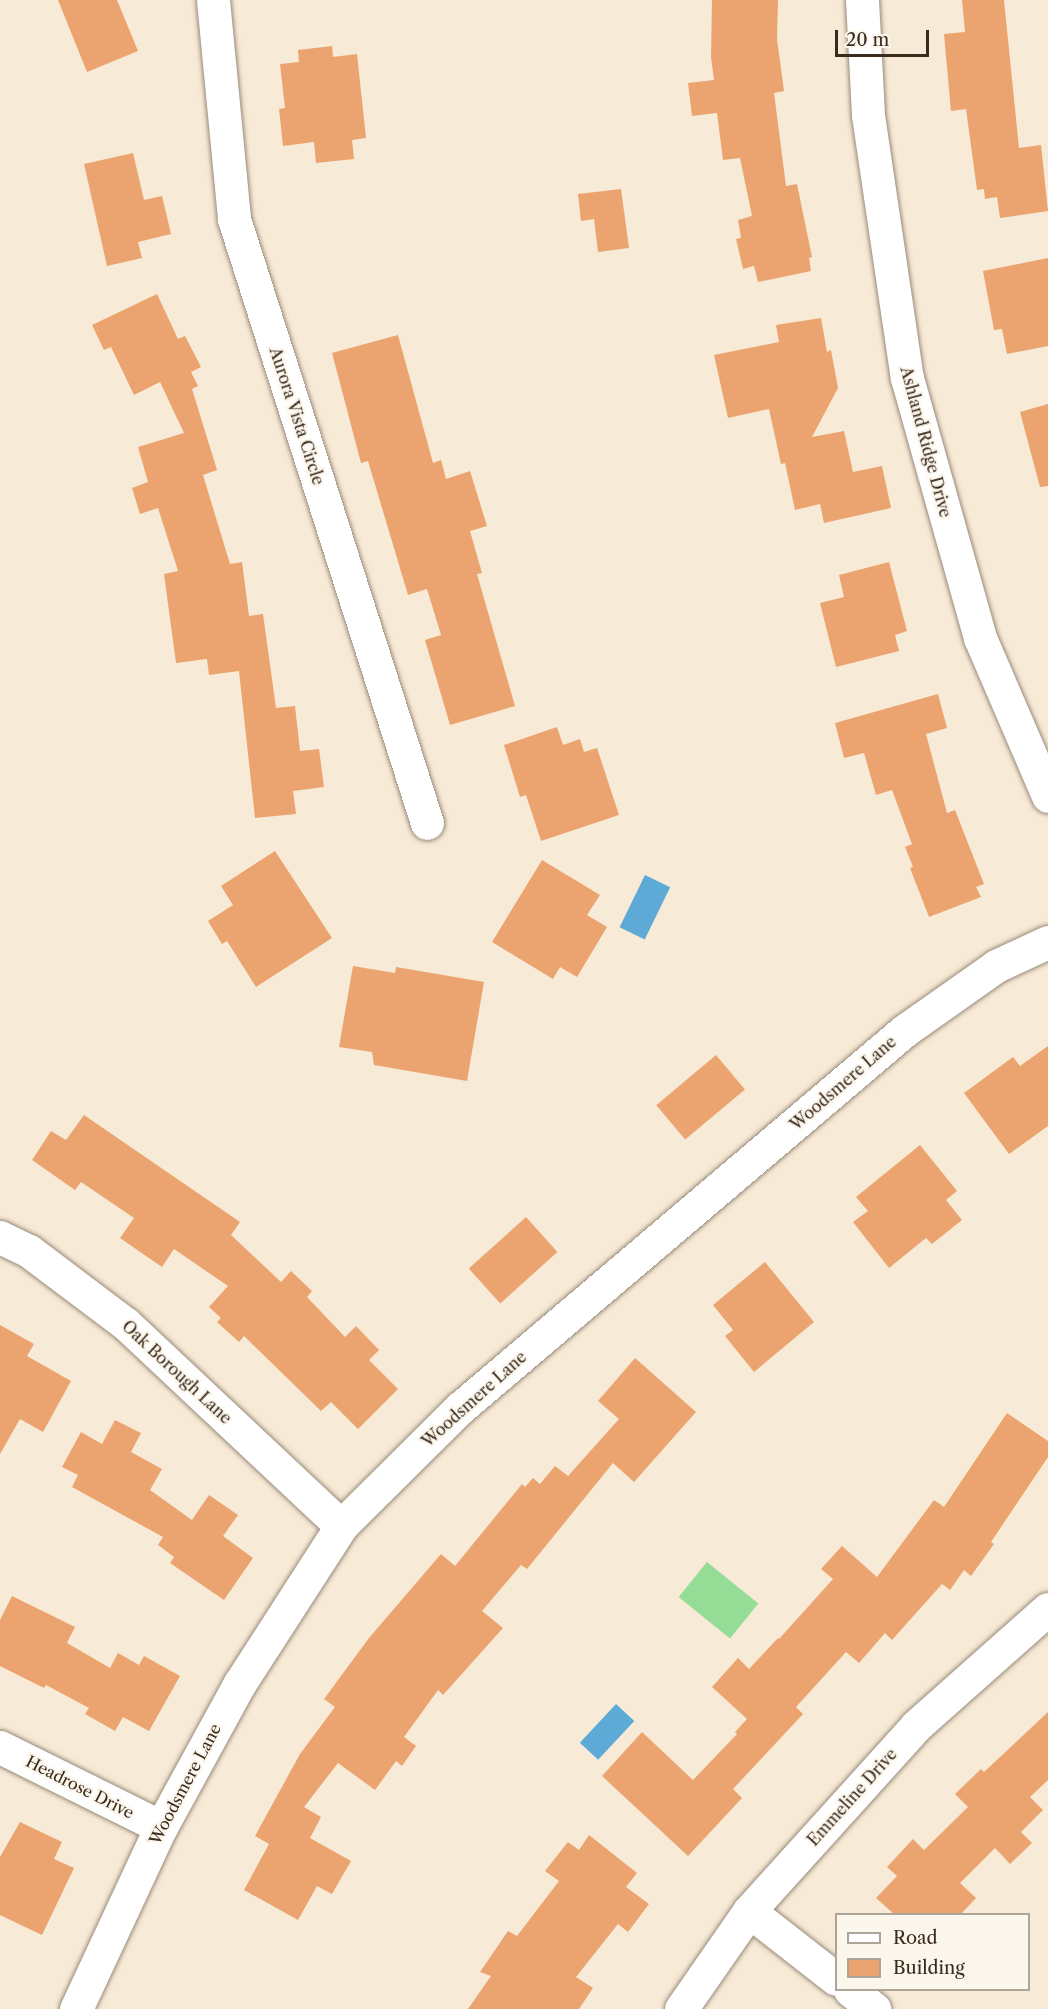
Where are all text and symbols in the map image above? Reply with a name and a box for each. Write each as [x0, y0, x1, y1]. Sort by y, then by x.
scale bar [838, 18, 932, 56]
text: 20 m [846, 29, 889, 51]
street label: Aurora Vista Circle [266, 344, 328, 488]
street label: Ashland Ridge Drive [897, 364, 955, 520]
street label: Woodsmere Lane [786, 1032, 900, 1134]
street label: Oak Borough Lane [118, 1316, 236, 1428]
street label: Woodsmere Lane [418, 1347, 530, 1451]
street label: Woodsmere Lane [145, 1720, 225, 1848]
street label: Emmeline Drive [803, 1744, 901, 1850]
street label: Headrose Drive [23, 1752, 137, 1822]
legend [835, 1913, 1030, 1991]
text: Road [893, 1927, 938, 1949]
text: Building [893, 1957, 965, 1979]

